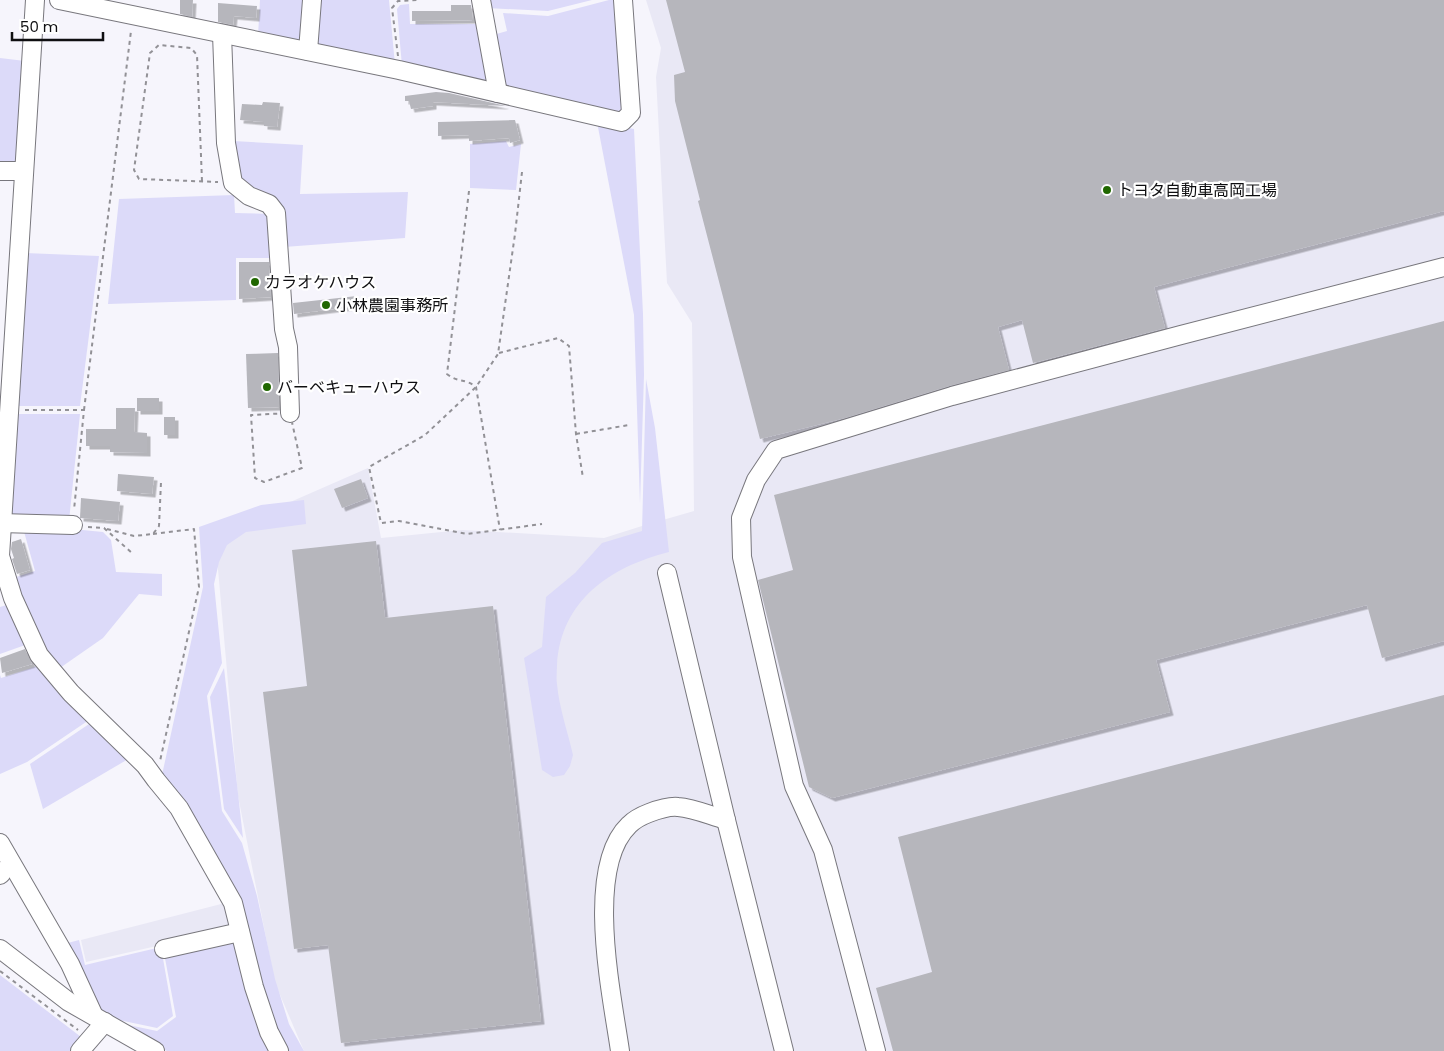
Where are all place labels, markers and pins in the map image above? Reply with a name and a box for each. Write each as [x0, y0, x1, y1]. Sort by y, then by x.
place label: トヨタ自動車高岡工場 [1117, 179, 1277, 202]
marker: トヨタ自動車高岡工場 [1101, 184, 1113, 196]
place label: カラオケハウス [265, 271, 376, 294]
marker: カラオケハウス [249, 276, 261, 288]
place label: 小林農園事務所 [336, 294, 448, 317]
marker: 小林農園事務所 [320, 299, 332, 311]
place label: バーベキューハウス [277, 376, 421, 399]
marker: バーベキューハウス [261, 381, 273, 393]

